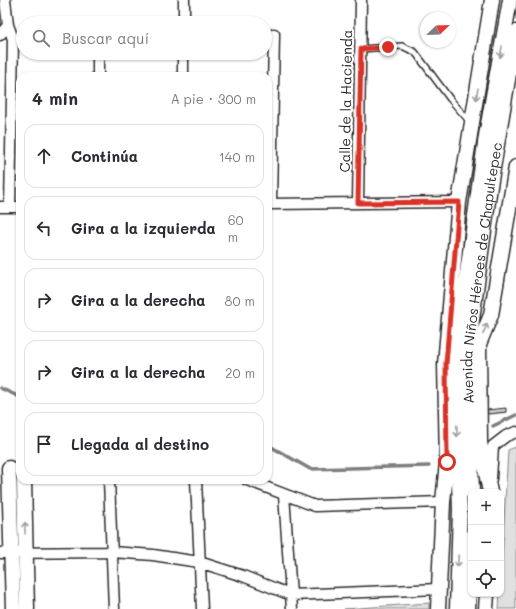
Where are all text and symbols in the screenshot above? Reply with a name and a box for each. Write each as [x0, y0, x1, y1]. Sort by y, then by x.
north arrow [420, 12, 456, 48]
search box [16, 16, 272, 60]
icon: search [30, 27, 52, 49]
text: Buscar aquí [62, 28, 149, 48]
street label: Calle de la Hacienda [335, 29, 356, 173]
route end [379, 38, 397, 56]
one-way arrow [496, 45, 504, 58]
text: 4 min [32, 87, 78, 109]
one-way arrow [473, 87, 481, 100]
text: A pie · 300 m [171, 90, 256, 107]
street label: Avenida Niños Héroes de Chapultepec [457, 141, 506, 404]
icon: ahead [33, 145, 55, 167]
text: Continúa [71, 146, 138, 166]
text: 140 m [219, 148, 255, 165]
text: 60 m [228, 211, 244, 245]
icon: left [33, 217, 55, 239]
text: Gira a la izquierda [71, 218, 216, 238]
icon: right [33, 289, 55, 311]
text: Gira a la derecha [71, 290, 205, 310]
text: 80 m [225, 292, 255, 309]
one-way arrow [482, 324, 490, 336]
icon: right [33, 361, 55, 383]
text: Gira a la derecha [71, 362, 205, 382]
text: 20 m [225, 364, 255, 381]
one-way arrow [453, 424, 461, 437]
icon: arrive [33, 433, 55, 455]
text: Llegada al destino [71, 434, 209, 454]
route start [438, 453, 456, 471]
map controls [468, 489, 504, 597]
button: + [468, 489, 504, 525]
one-way arrow [21, 522, 29, 535]
button: − [468, 525, 504, 561]
one-way arrow [455, 554, 462, 567]
button: locate [468, 561, 504, 597]

